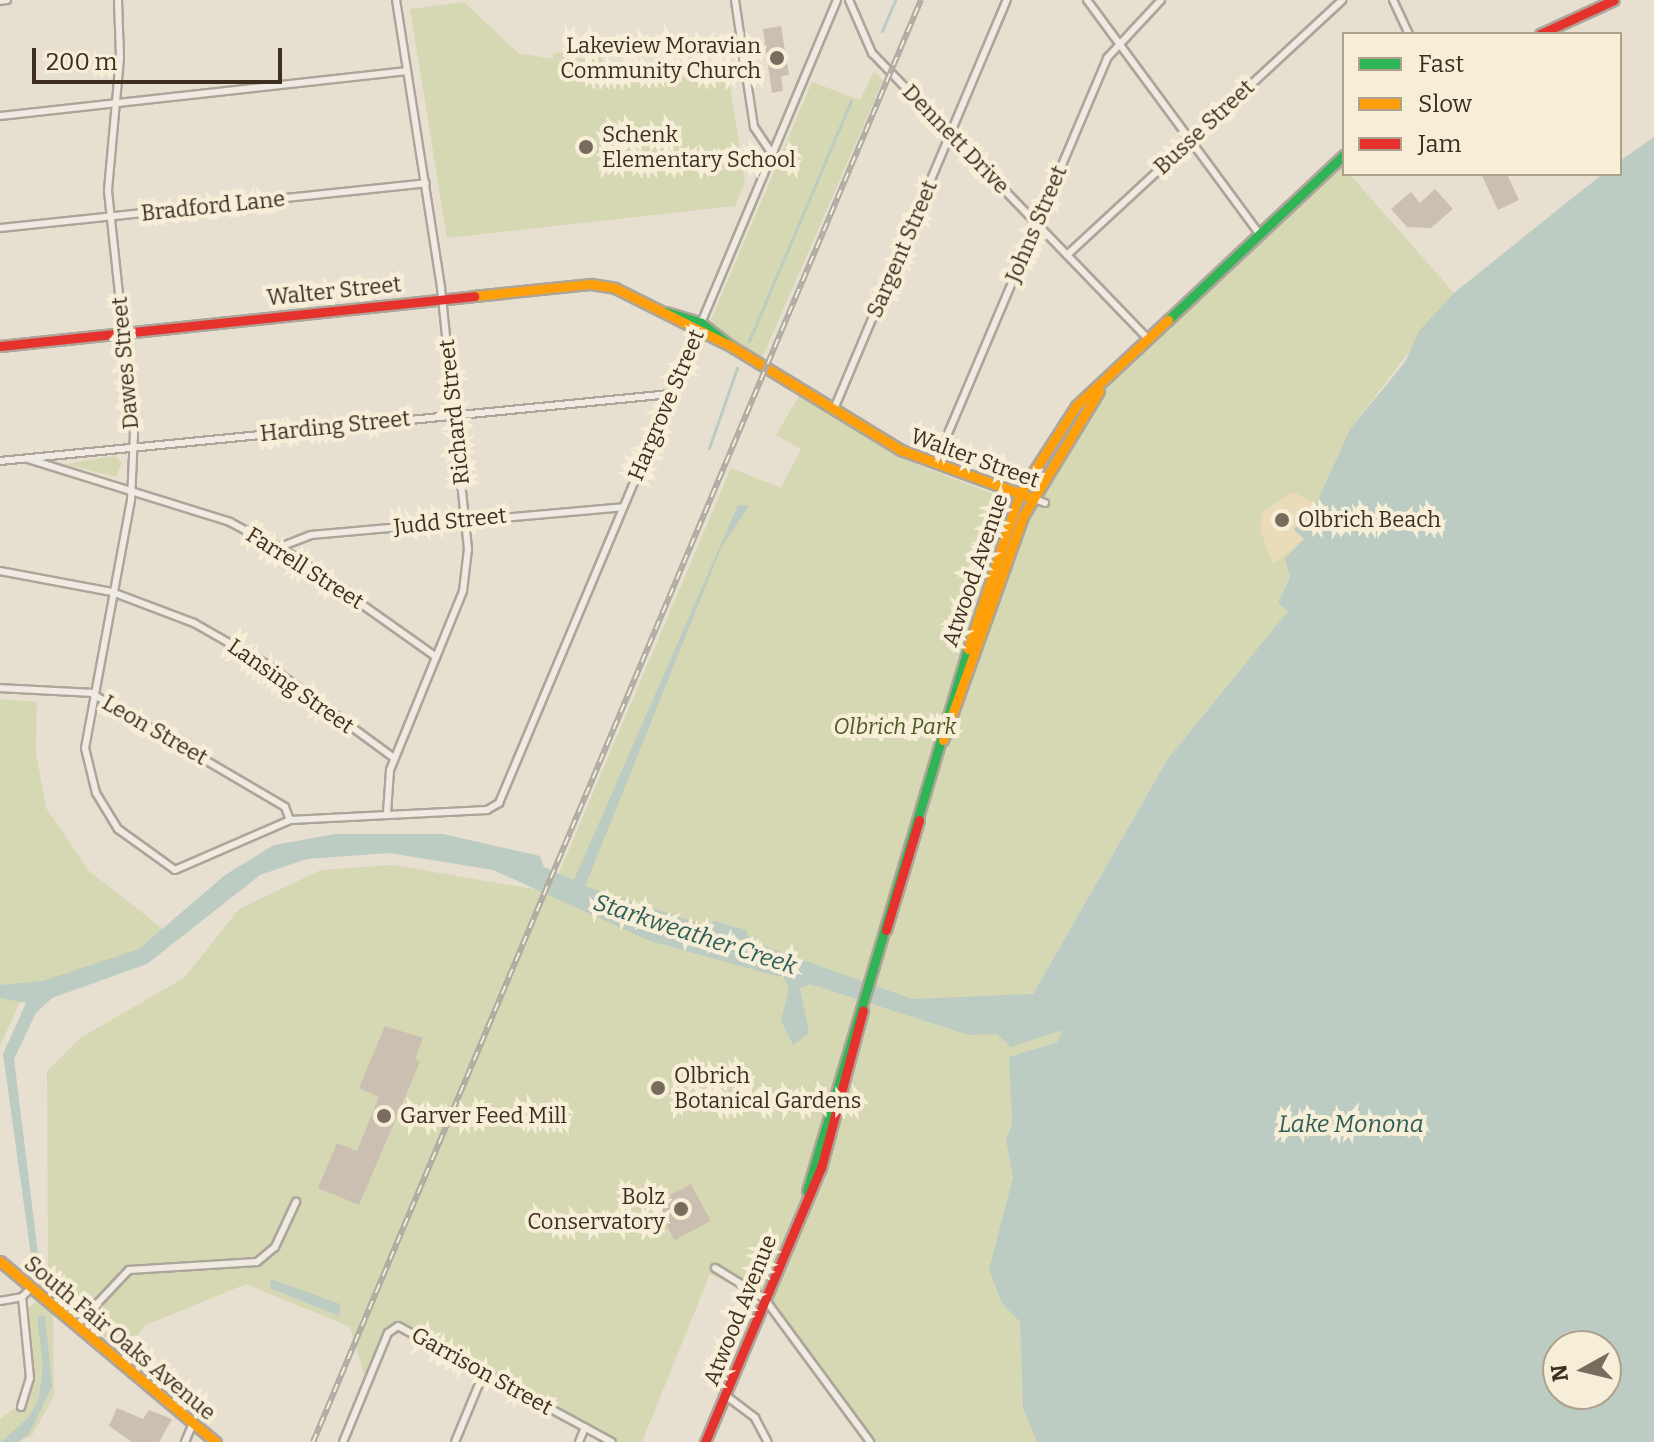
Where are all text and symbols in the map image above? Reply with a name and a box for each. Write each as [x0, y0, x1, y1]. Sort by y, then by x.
scale bar [36, 32, 286, 82]
place label: Lakeview Moravian Community Church [560, 32, 761, 84]
legend [1342, 32, 1622, 176]
text: 200 m [46, 48, 118, 76]
marker: Lakeview Moravian Community Church [768, 49, 786, 67]
text: Fast [1418, 50, 1464, 78]
street label: Busse Street [1149, 74, 1259, 180]
street label: Dennett Drive [897, 79, 1015, 199]
text: Slow [1418, 90, 1472, 118]
place label: Schenk Elementary School [602, 121, 796, 172]
text: Jam [1418, 130, 1461, 158]
marker: Schenk Elementary School [577, 138, 595, 156]
street label: Johns Street [1000, 162, 1072, 286]
street label: Sargent Street [861, 176, 943, 322]
street label: Bradford Lane [140, 185, 286, 227]
street label: Walter Street [265, 271, 403, 311]
street label: Dawes Street [106, 296, 144, 430]
street label: Hargrove Street [622, 325, 710, 485]
street label: Richard Street [433, 338, 475, 486]
street label: Harding Street [259, 405, 411, 447]
street label: Walter Street [907, 423, 1043, 493]
street label: Atwood Avenue [936, 490, 1014, 650]
street label: Judd Street [392, 502, 508, 540]
place label: Olbrich Beach [1298, 507, 1441, 533]
marker: Olbrich Beach [1273, 511, 1291, 529]
street label: Farrell Street [241, 521, 369, 615]
street label: Lansing Street [223, 633, 359, 739]
street label: Leon Street [98, 689, 212, 771]
park label: Olbrich Park [834, 714, 956, 740]
water label: Starkweather Creek [590, 889, 800, 981]
place label: Olbrich Botanical Gardens [674, 1062, 861, 1114]
marker: Olbrich Botanical Gardens [649, 1079, 667, 1097]
place label: Garver Feed Mill [400, 1103, 567, 1129]
marker: Garver Feed Mill [375, 1107, 393, 1125]
water label: Lake Monona [1278, 1111, 1424, 1139]
place label: Bolz Conservatory [527, 1183, 665, 1234]
marker: Bolz Conservatory [672, 1200, 690, 1218]
street label: Atwood Avenue [698, 1231, 782, 1389]
street label: South Fair Oaks Avenue [19, 1250, 221, 1426]
street label: Garrison Street [407, 1321, 557, 1421]
north arrow [1542, 1330, 1622, 1410]
text: N [1545, 1363, 1574, 1383]

